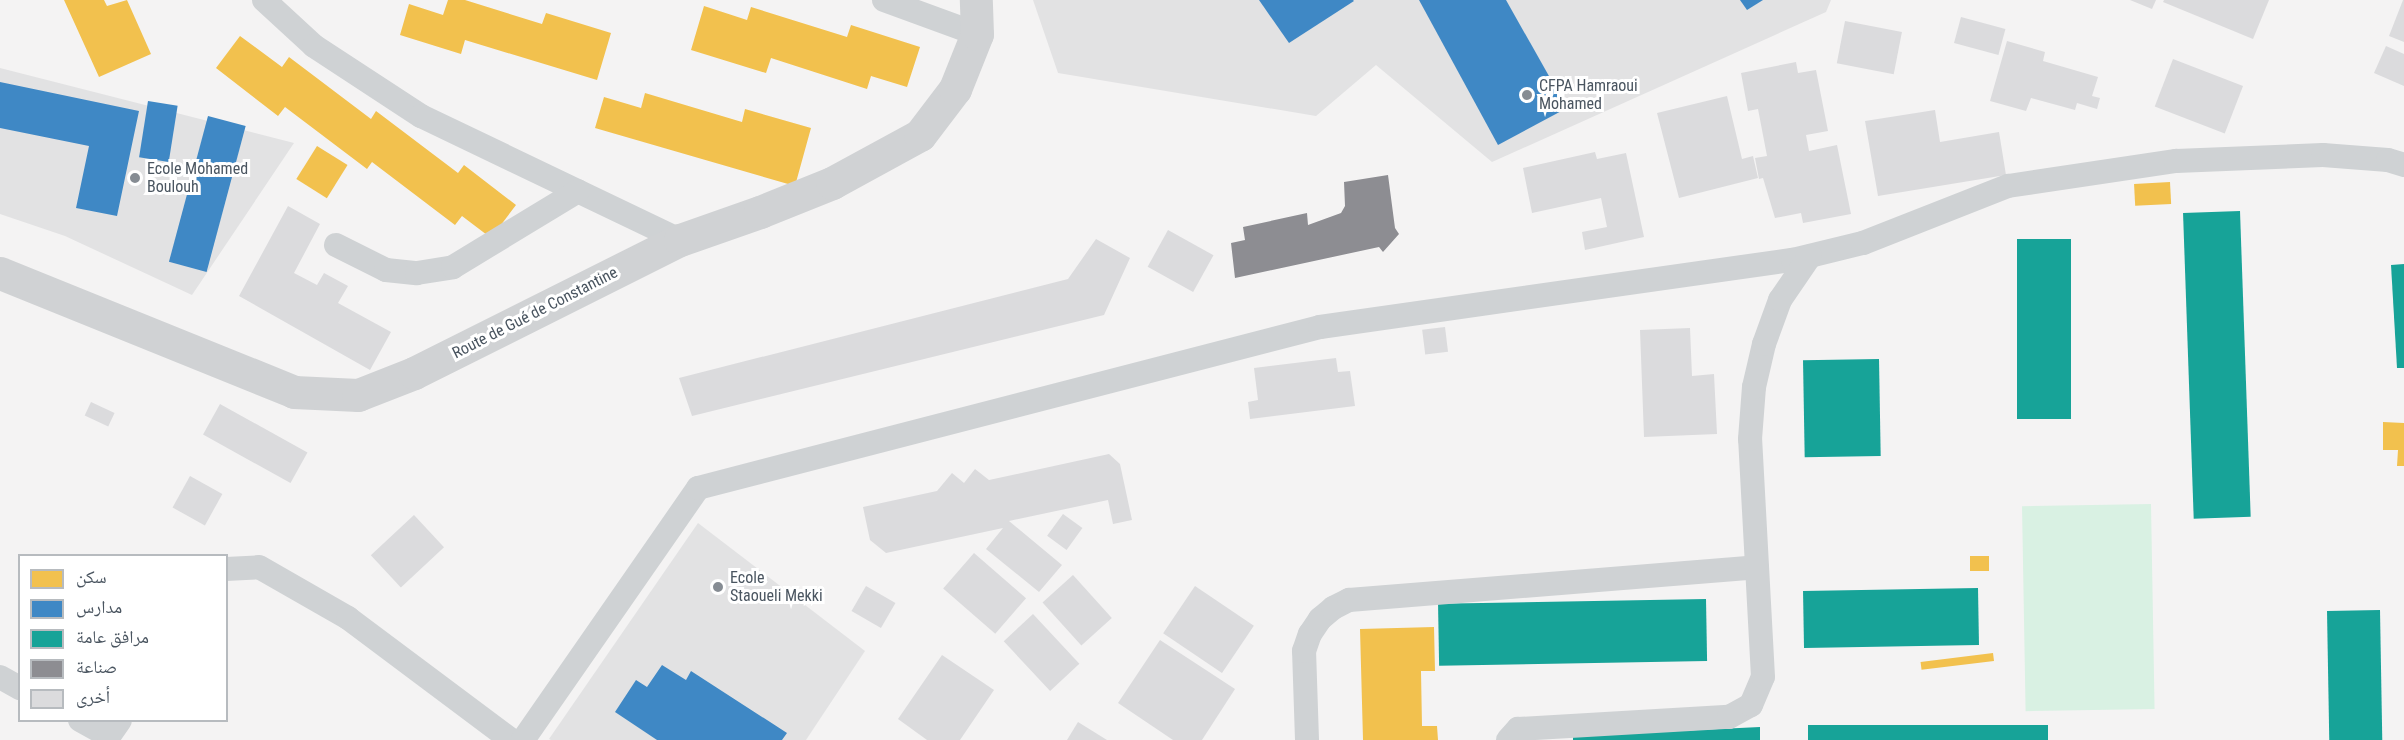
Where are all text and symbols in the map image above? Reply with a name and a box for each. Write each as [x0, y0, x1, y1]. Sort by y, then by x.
place label: CFPA Hamraoui Mohamed [1539, 76, 1638, 114]
marker: CFPA Hamraoui Mohamed [1520, 88, 1534, 102]
place label: Ecole Mohamed Boulouh [147, 159, 248, 197]
marker: Ecole Mohamed Boulouh [128, 171, 142, 185]
street label: Route de Gué de Constantine [449, 263, 621, 363]
legend [18, 554, 228, 722]
text: سكن [76, 566, 107, 587]
place label: Ecole Staoueli Mekki [730, 568, 823, 606]
marker: Ecole Staoueli Mekki [711, 580, 725, 594]
text: مدارس [76, 596, 122, 617]
text: مرافق عامة [76, 626, 149, 647]
text: صناعة [76, 656, 117, 677]
text: أخرى [76, 686, 110, 707]

